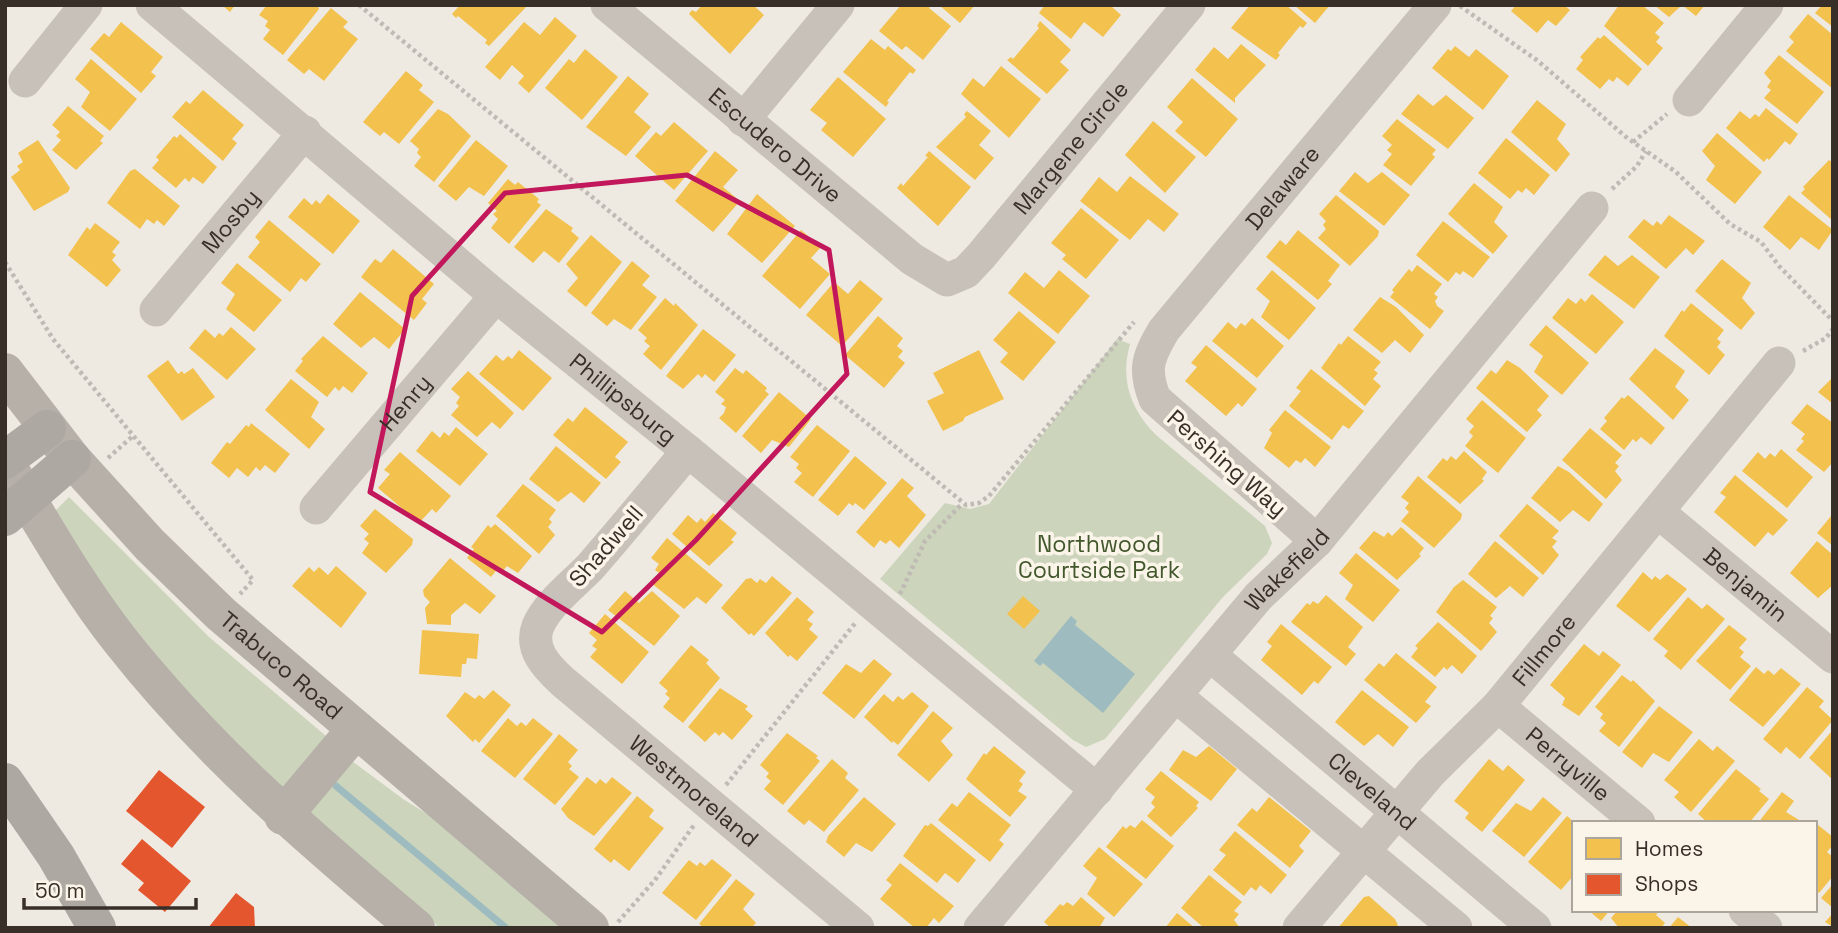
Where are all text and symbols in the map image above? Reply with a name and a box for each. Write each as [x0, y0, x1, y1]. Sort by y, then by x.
street label: Margene Circle [1007, 74, 1135, 221]
street label: Escudero Drive [702, 81, 848, 209]
street label: Delaware [1239, 139, 1326, 236]
street label: Mosby [195, 183, 266, 259]
street label: Phillipsburg [563, 346, 683, 451]
street label: Henry [373, 368, 438, 438]
street label: Pershing Way [1161, 403, 1293, 523]
street label: Shadwell [562, 499, 650, 593]
street label: Wakefield [1238, 522, 1336, 617]
park label: Northwood Courtside Park [1018, 529, 1180, 585]
street label: Benjamin [1697, 541, 1794, 629]
street label: Trabuco Road [213, 604, 349, 726]
street label: Fillmore [1505, 607, 1583, 692]
street label: Perryville [1519, 720, 1617, 808]
street label: Westmoreland [623, 728, 765, 854]
street label: Cleveland [1322, 745, 1423, 837]
legend [1572, 821, 1817, 912]
text: Homes [1635, 835, 1703, 862]
scale bar [24, 866, 196, 910]
text: Shops [1635, 870, 1698, 897]
text: 50 m [35, 877, 85, 904]

